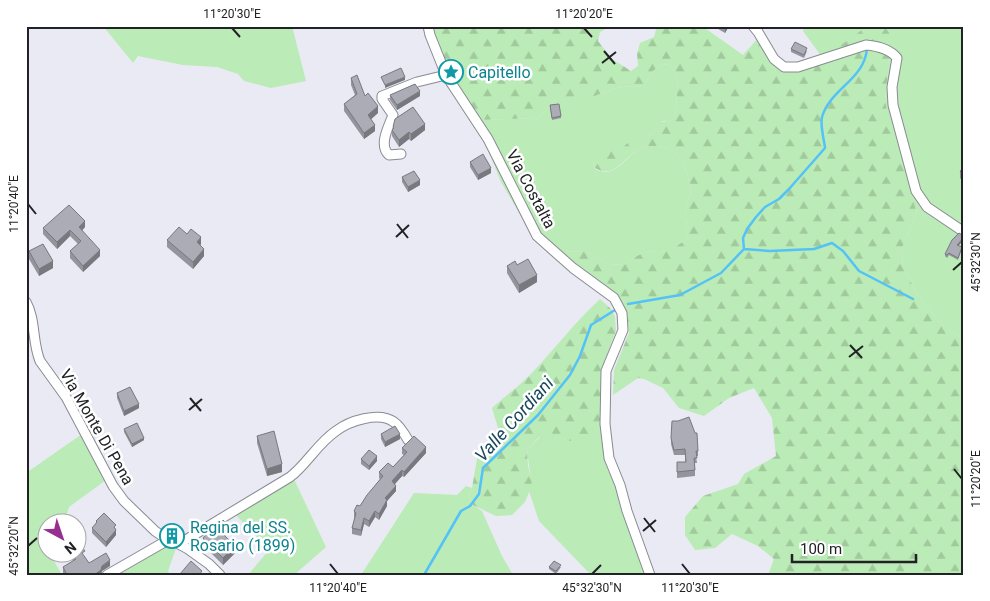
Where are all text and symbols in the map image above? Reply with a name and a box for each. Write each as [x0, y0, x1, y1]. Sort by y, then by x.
text: 11°20'30"E [203, 7, 261, 21]
text: 11°20'20"E [555, 7, 613, 21]
place icon: Capitello [438, 59, 464, 85]
place label: Capitello [468, 63, 531, 82]
street label: Via Costalta [502, 146, 560, 232]
text: 11°20'40"E [7, 175, 21, 233]
text: 45°32'30"N [969, 232, 983, 292]
street label: Via Monte Di Pena [56, 366, 138, 488]
water label: Valle Cordiani [470, 372, 558, 466]
text: 11°20'20"E [969, 450, 983, 508]
north arrow [38, 514, 88, 564]
text: 45°32'20"N [7, 516, 21, 576]
place label: Regina del SS. Rosario (1899) [190, 518, 295, 555]
building icon: Regina del SS. Rosario (1899) [159, 523, 185, 549]
scale bar [792, 531, 916, 563]
text: N [61, 539, 79, 557]
text: 100 m [800, 540, 842, 558]
text: 11°20'40"E [309, 581, 367, 595]
text: 45°32'30"N [562, 581, 622, 595]
text: 11°20'30"E [661, 581, 719, 595]

